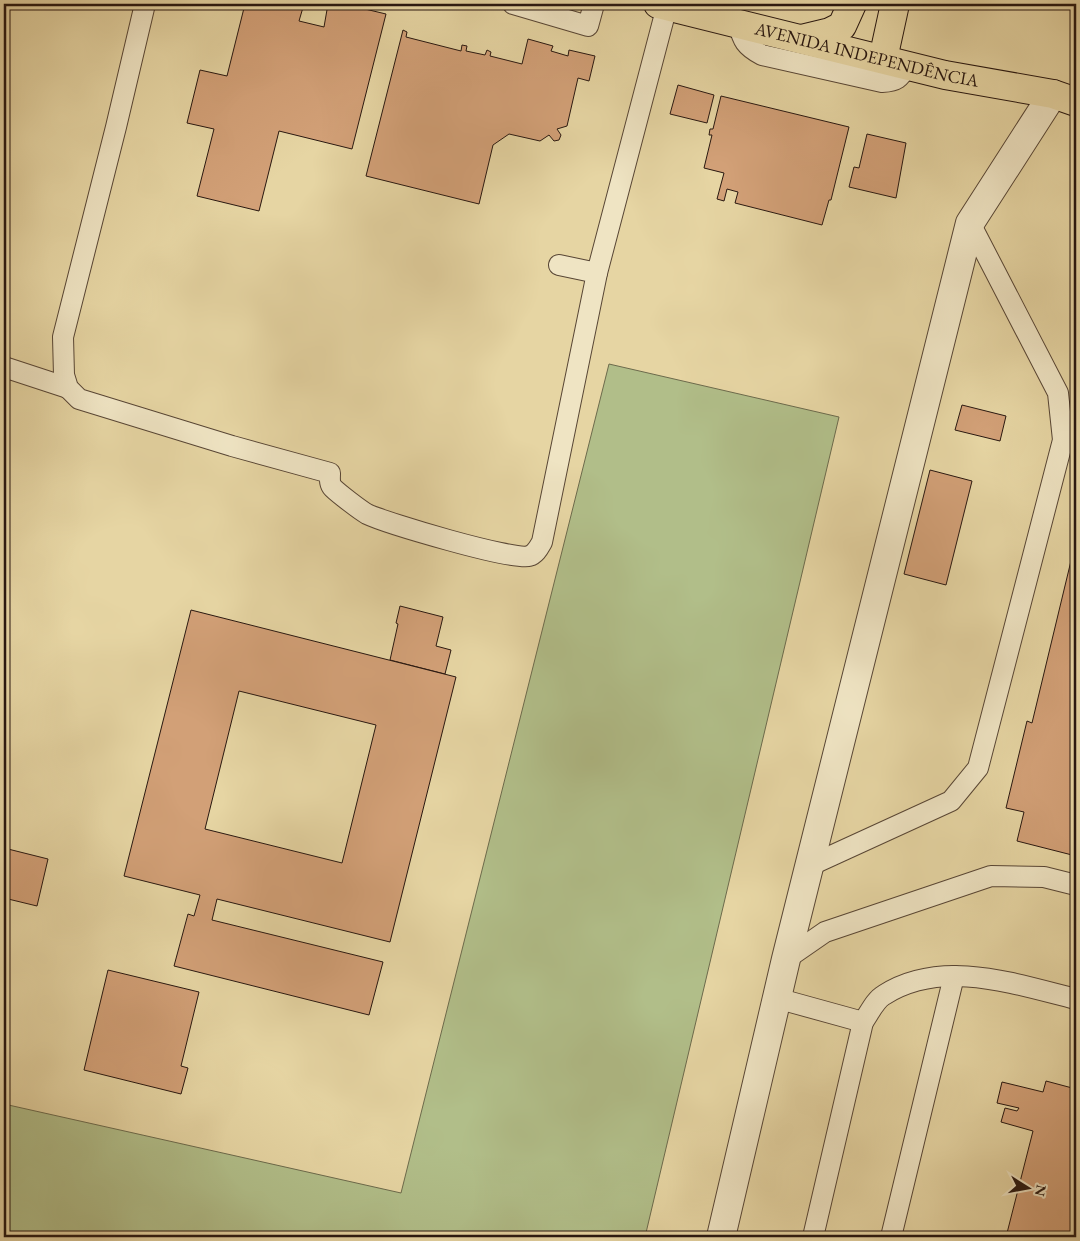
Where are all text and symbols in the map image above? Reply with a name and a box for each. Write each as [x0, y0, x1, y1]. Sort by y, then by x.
street label: AVENIDA INDEPENDÊNCIA [752, 16, 981, 92]
north arrow [1002, 1164, 1052, 1214]
text: N [1031, 1183, 1051, 1198]

